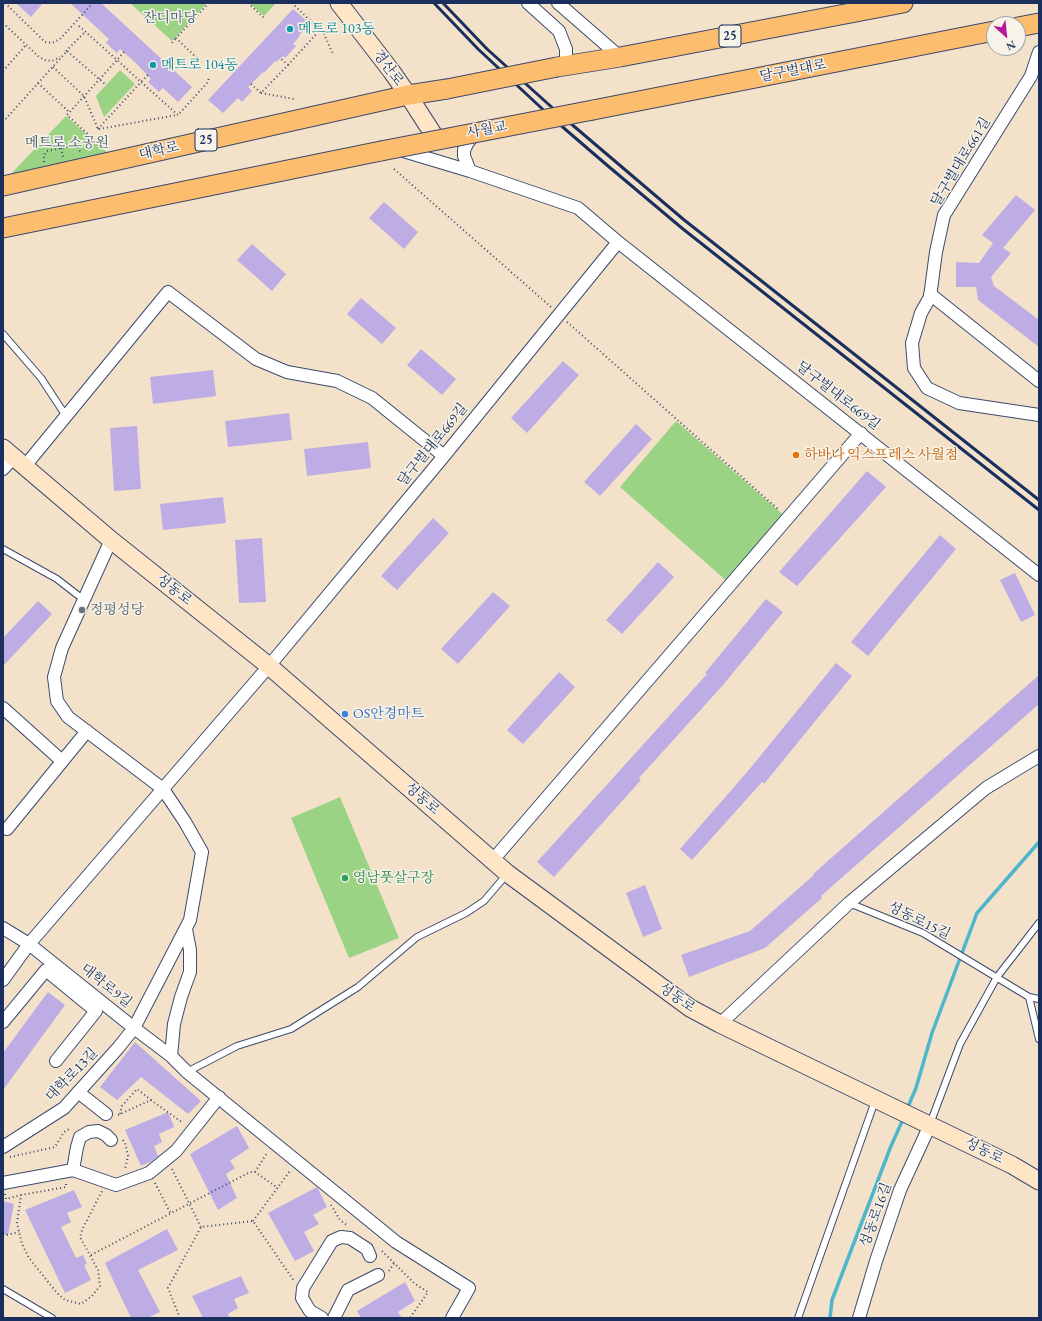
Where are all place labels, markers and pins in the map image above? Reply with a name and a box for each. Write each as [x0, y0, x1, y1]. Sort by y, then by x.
place label: 메트로 103동 [298, 21, 375, 37]
marker: 메트로 103동 [285, 24, 295, 34]
place label: 메트로 104동 [161, 57, 238, 73]
marker: 메트로 104동 [148, 60, 158, 70]
place label: 하바나 익스프레스 사월점 [804, 447, 958, 463]
marker: 하바나 익스프레스 사월점 [791, 450, 801, 460]
place label: 정평성당 [90, 602, 144, 618]
marker: 정평성당 [77, 605, 87, 615]
place label: OS안경마트 [353, 706, 424, 722]
marker: OS안경마트 [340, 709, 350, 719]
place label: 영남풋살구장 [353, 870, 434, 886]
marker: 영남풋살구장 [340, 873, 350, 883]

